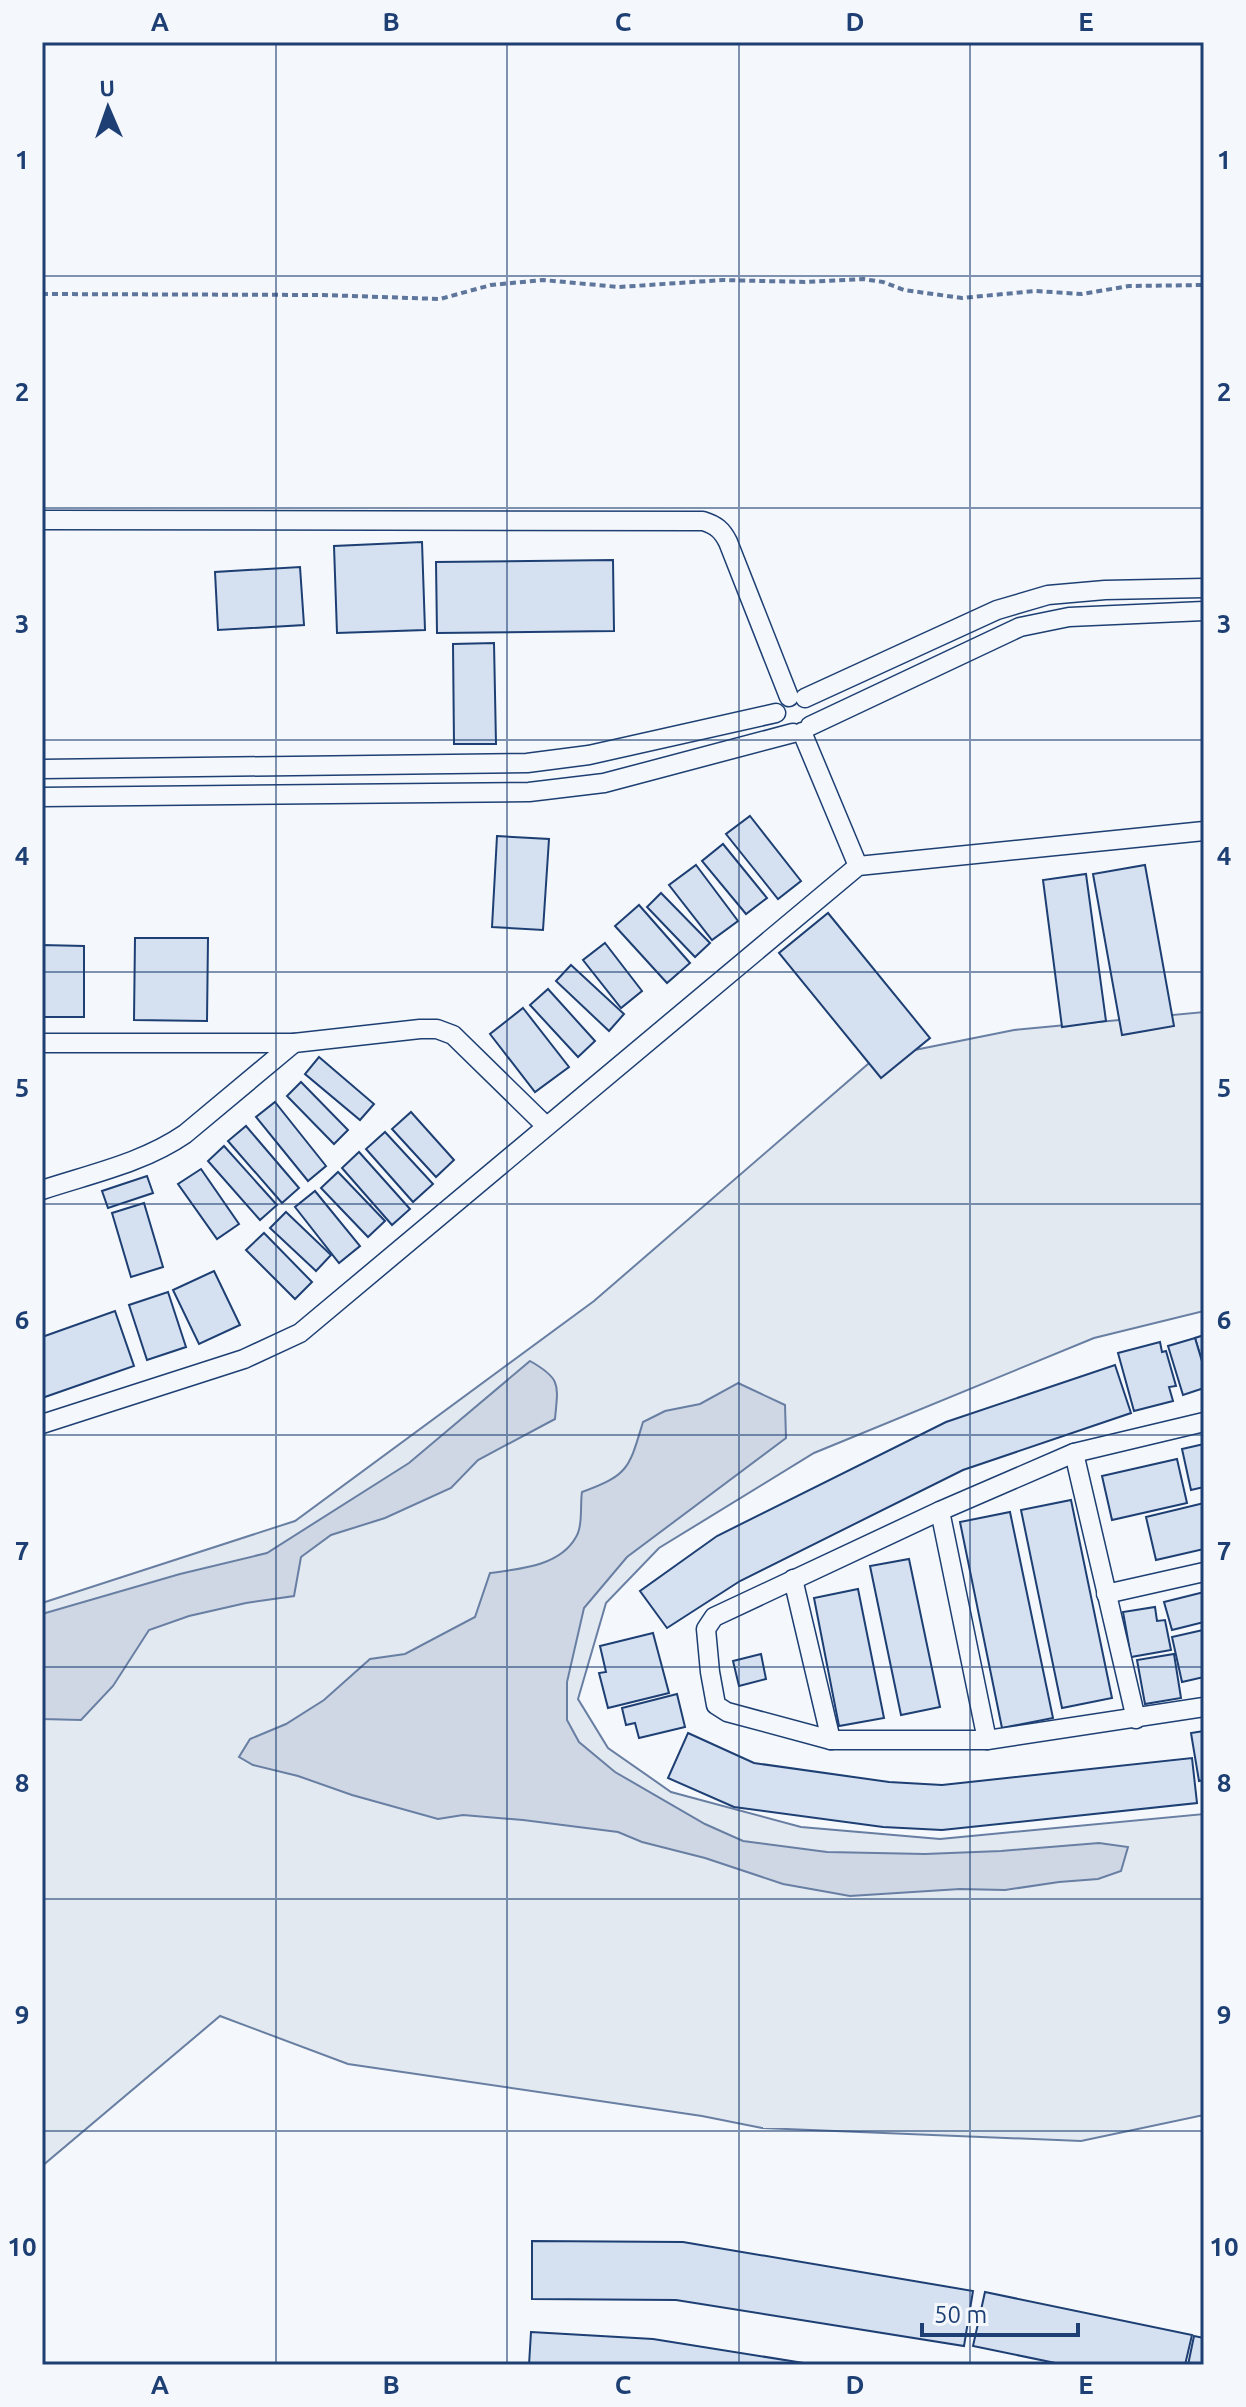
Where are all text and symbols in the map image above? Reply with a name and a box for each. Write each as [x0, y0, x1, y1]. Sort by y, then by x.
text: A [151, 7, 170, 36]
text: B [382, 7, 400, 36]
text: C [615, 7, 632, 36]
text: D [846, 7, 864, 36]
text: E [1078, 7, 1094, 36]
north arrow [68, 68, 148, 148]
text: U [99, 75, 115, 100]
text: 1 [15, 145, 29, 174]
text: 1 [1217, 145, 1231, 174]
text: 2 [15, 377, 29, 406]
text: 2 [1217, 377, 1231, 406]
text: 3 [15, 609, 29, 638]
text: 3 [1217, 609, 1231, 638]
text: 4 [15, 841, 29, 870]
text: 4 [1217, 841, 1231, 870]
text: 5 [15, 1073, 29, 1102]
text: 5 [1217, 1073, 1231, 1102]
text: 6 [15, 1305, 29, 1334]
text: 6 [1217, 1305, 1231, 1334]
text: 7 [15, 1536, 29, 1565]
text: 7 [1217, 1536, 1231, 1565]
text: 8 [15, 1768, 29, 1797]
text: 8 [1217, 1768, 1231, 1797]
text: 9 [15, 2000, 29, 2029]
text: 9 [1217, 2000, 1231, 2029]
text: 10 [7, 2232, 37, 2261]
text: 10 [1209, 2232, 1239, 2261]
scale bar [922, 2287, 1078, 2337]
text: 50 m [934, 2301, 987, 2328]
text: A [151, 2370, 170, 2399]
text: B [382, 2370, 400, 2399]
text: C [615, 2370, 632, 2399]
text: D [846, 2370, 864, 2399]
text: E [1078, 2370, 1094, 2399]

